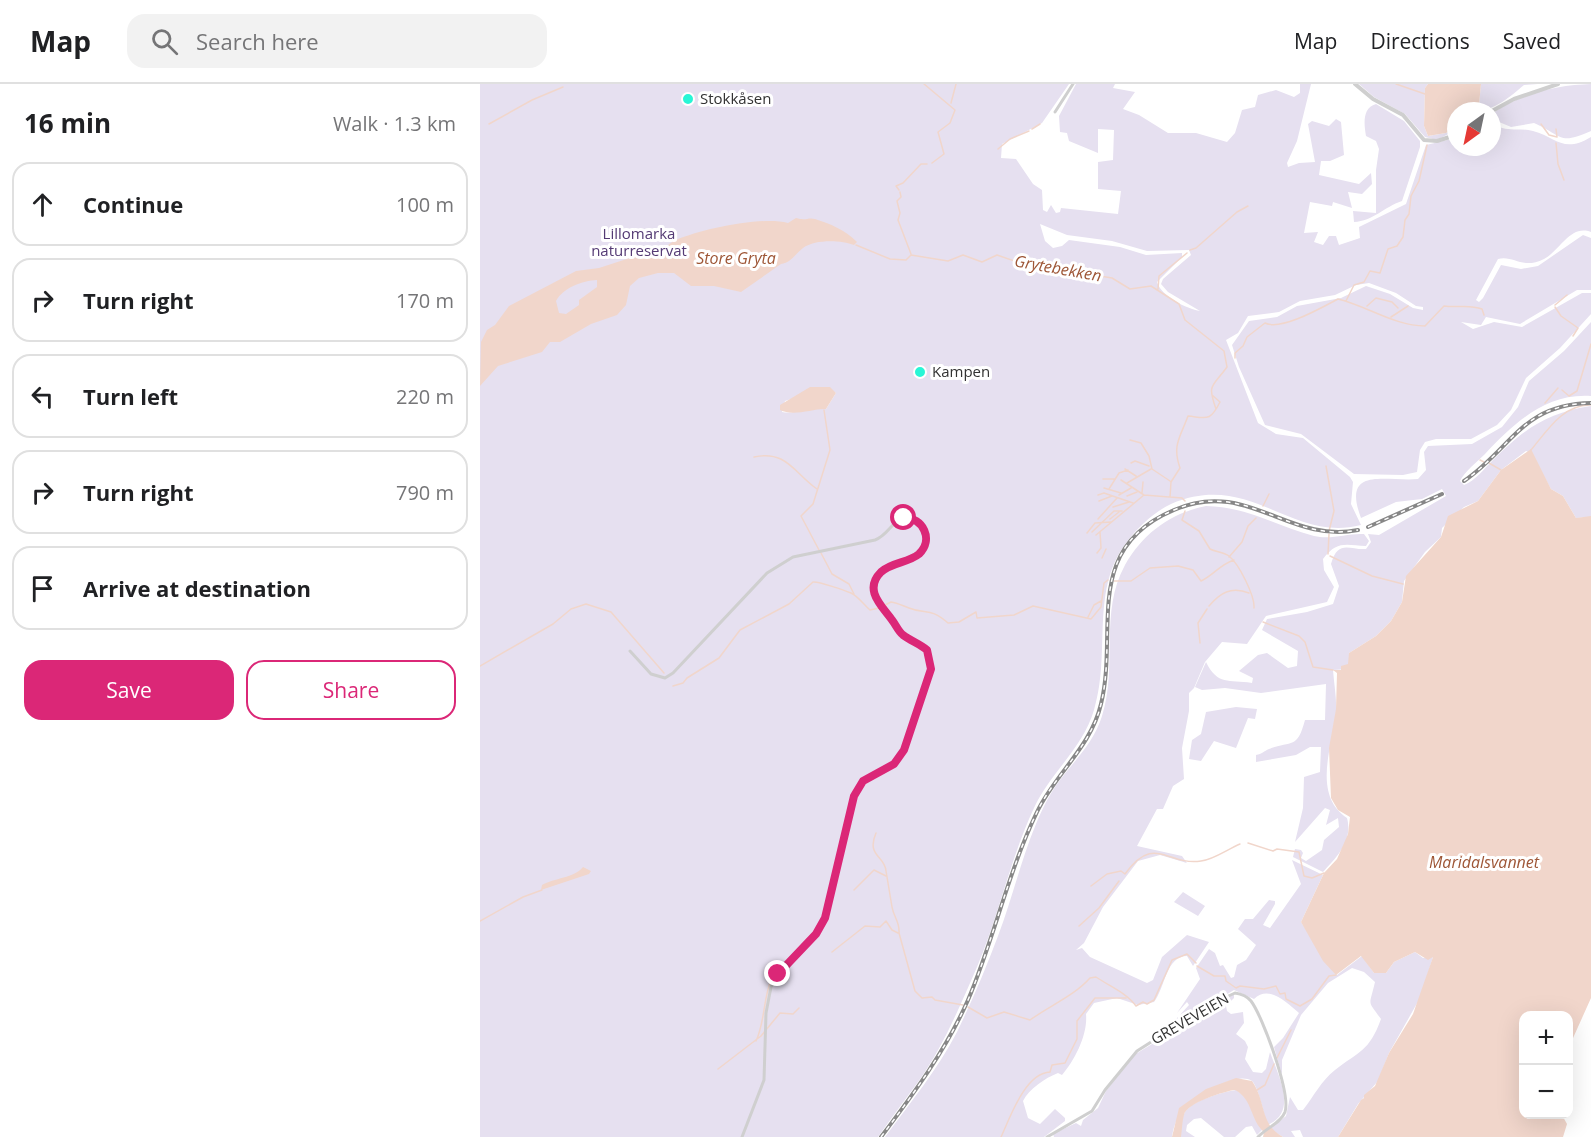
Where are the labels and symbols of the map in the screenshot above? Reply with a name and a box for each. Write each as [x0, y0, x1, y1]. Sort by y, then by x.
place label: Stokkåsen [700, 88, 771, 108]
marker: Stokkåsen [681, 92, 695, 106]
north arrow [1447, 102, 1501, 156]
park label: Lillomarka naturreservat [591, 223, 687, 260]
water label: Store Gryta [696, 247, 776, 269]
water label: Grytebekken [1013, 250, 1103, 286]
place label: Kampen [932, 361, 990, 381]
marker: Kampen [913, 365, 927, 379]
route start [890, 504, 916, 530]
water label: Maridalsvannet [1429, 851, 1540, 873]
route end [764, 960, 790, 986]
street label: GREVEVEIEN [1147, 988, 1232, 1049]

